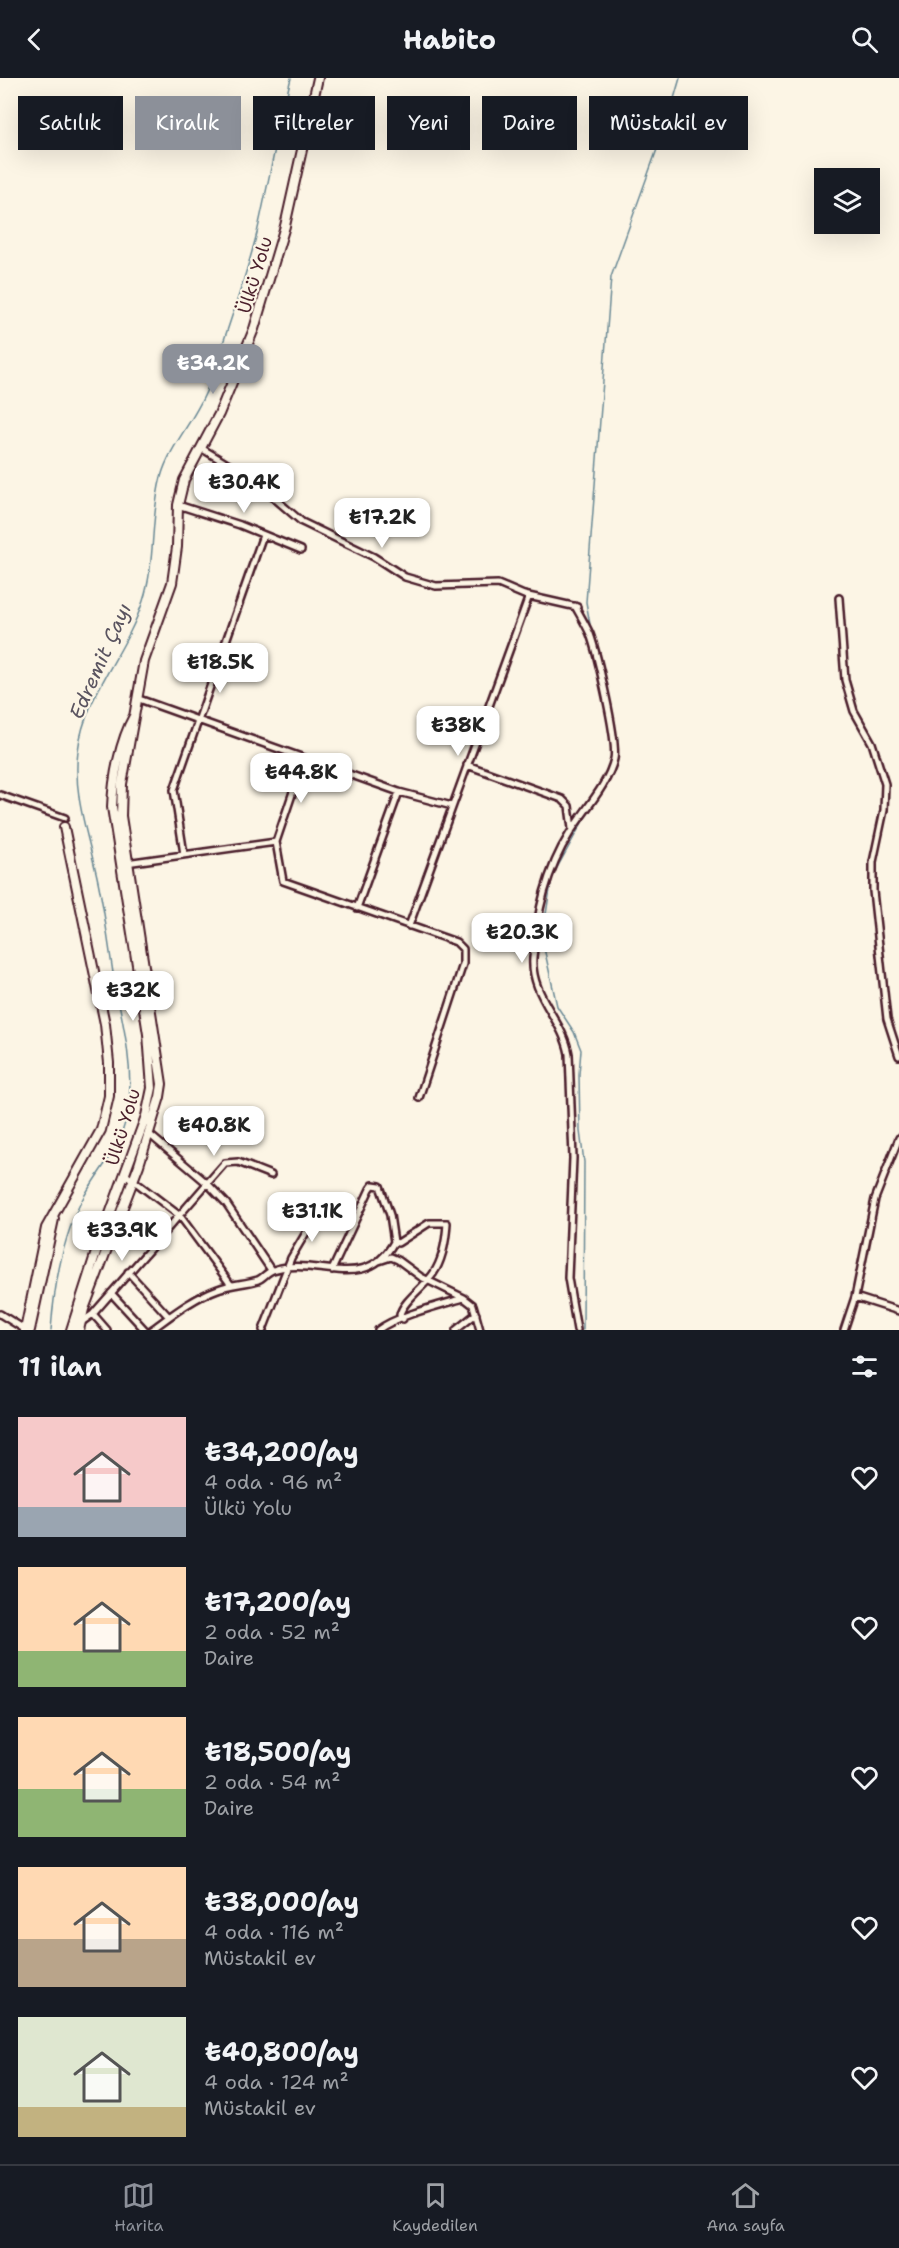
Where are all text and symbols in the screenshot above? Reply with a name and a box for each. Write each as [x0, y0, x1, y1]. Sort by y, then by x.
text: Habito [403, 21, 496, 58]
icon: back [18, 23, 51, 56]
icon: search [848, 23, 881, 56]
chip: Satılık [18, 96, 123, 150]
chip: Kiralık [135, 96, 241, 150]
chip: Filtreler [253, 96, 375, 150]
chip: Yeni [387, 96, 470, 150]
chip: Daire [482, 96, 577, 150]
chip: Müstakil ev [589, 96, 748, 150]
map controls [814, 168, 880, 234]
button: layers [814, 168, 880, 234]
street label: Ülkü Yolu [232, 234, 278, 316]
pin: ₺34.2K [164, 344, 262, 395]
text: ₺34.2K [176, 350, 250, 376]
pin: ₺30.4K [195, 463, 293, 514]
text: ₺30.4K [208, 469, 280, 495]
pin: ₺17.2K [333, 498, 431, 549]
text: ₺17.2K [348, 504, 416, 530]
water label: Edremit Çayı [63, 599, 137, 723]
pin: ₺18.5K [171, 643, 269, 694]
text: ₺18.5K [186, 649, 254, 675]
pin: ₺38K [422, 706, 494, 757]
text: ₺38K [430, 712, 486, 738]
pin: ₺44.8K [252, 753, 350, 804]
text: ₺44.8K [264, 759, 338, 785]
pin: ₺20.3K [473, 913, 571, 964]
text: ₺20.3K [486, 919, 558, 945]
pin: ₺32K [97, 971, 169, 1022]
text: ₺32K [106, 977, 160, 1003]
street label: Ülkü Yolu [100, 1086, 146, 1168]
pin: ₺40.8K [165, 1106, 263, 1157]
text: ₺40.8K [177, 1112, 251, 1138]
pin: ₺31.1K [263, 1192, 361, 1243]
text: ₺31.1K [281, 1198, 343, 1224]
pin: ₺33.9K [73, 1211, 171, 1262]
text: ₺33.9K [86, 1217, 158, 1243]
text: 11 ilan [18, 1349, 102, 1384]
icon: filters [848, 1350, 881, 1383]
text: ₺34,200/ay [204, 1434, 359, 1469]
icon: home [66, 1441, 138, 1513]
icon: heart [848, 1461, 881, 1494]
text: 4 oda · 96 m² [204, 1469, 342, 1495]
text: Ülkü Yolu [204, 1495, 292, 1521]
text: ₺17,200/ay [204, 1584, 351, 1619]
icon: home [66, 1591, 138, 1663]
icon: heart [848, 1611, 881, 1644]
text: 2 oda · 52 m² [204, 1619, 340, 1645]
text: Daire [204, 1645, 254, 1671]
text: ₺18,500/ay [204, 1734, 351, 1769]
icon: home [66, 1741, 138, 1813]
icon: heart [848, 1761, 881, 1794]
text: 2 oda · 54 m² [204, 1769, 340, 1795]
text: Daire [204, 1795, 254, 1821]
text: ₺38,000/ay [204, 1884, 359, 1919]
icon: home [66, 1891, 138, 1963]
icon: heart [848, 1911, 881, 1944]
text: 4 oda · 116 m² [204, 1919, 344, 1945]
text: Müstakil ev [204, 1945, 316, 1971]
text: ₺40,800/ay [204, 2034, 359, 2069]
icon: home [66, 2041, 138, 2113]
icon: heart [848, 2061, 881, 2094]
text: 4 oda · 124 m² [204, 2069, 349, 2095]
text: Müstakil ev [204, 2095, 316, 2121]
tab: Harita [114, 2179, 164, 2236]
tab: Kaydedilen [392, 2179, 478, 2236]
tab: Ana sayfa [707, 2179, 785, 2236]

